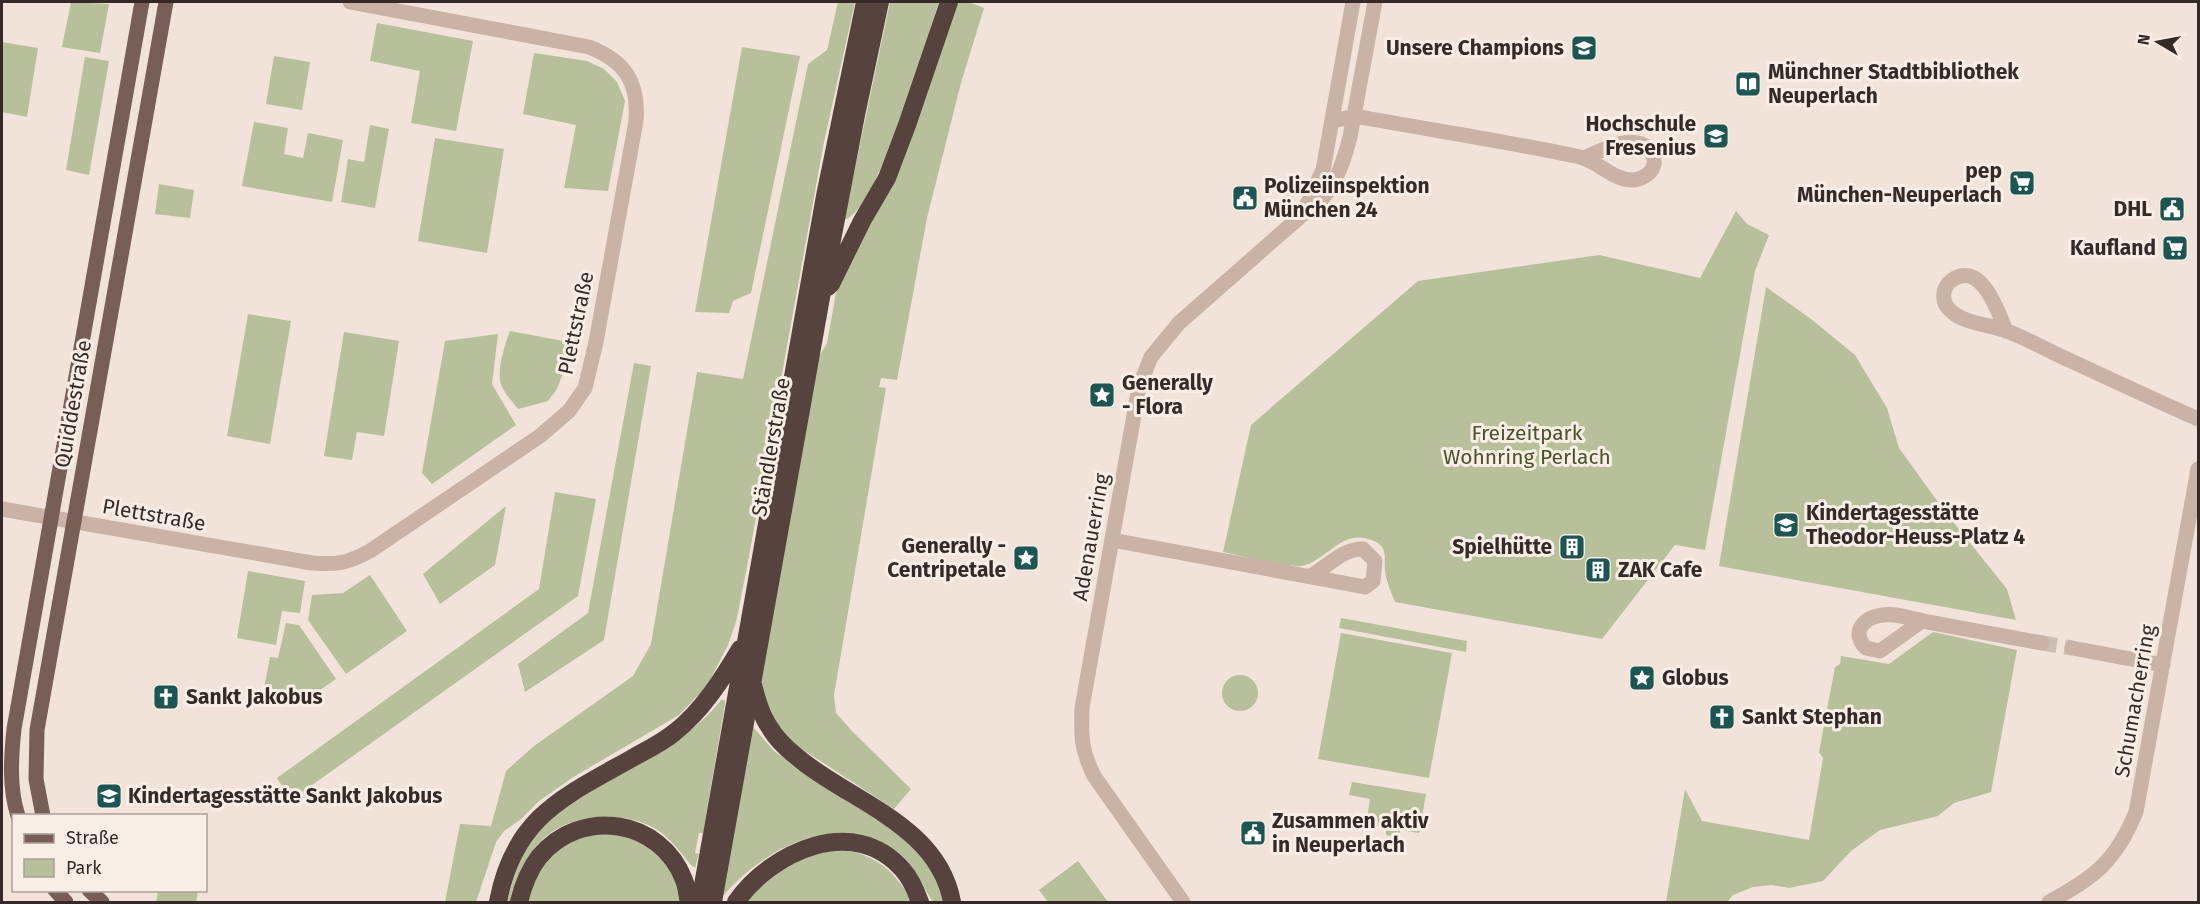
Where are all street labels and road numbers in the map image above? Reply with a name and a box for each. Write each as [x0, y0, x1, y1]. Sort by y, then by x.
street label: Plettstraße [552, 269, 600, 377]
street label: Quiddestraße [49, 338, 97, 470]
street label: Ständlerstraße [746, 376, 796, 518]
street label: Adenauerring [1067, 471, 1115, 603]
street label: Plettstraße [100, 493, 208, 537]
street label: Schumacherring [2109, 623, 2161, 779]

